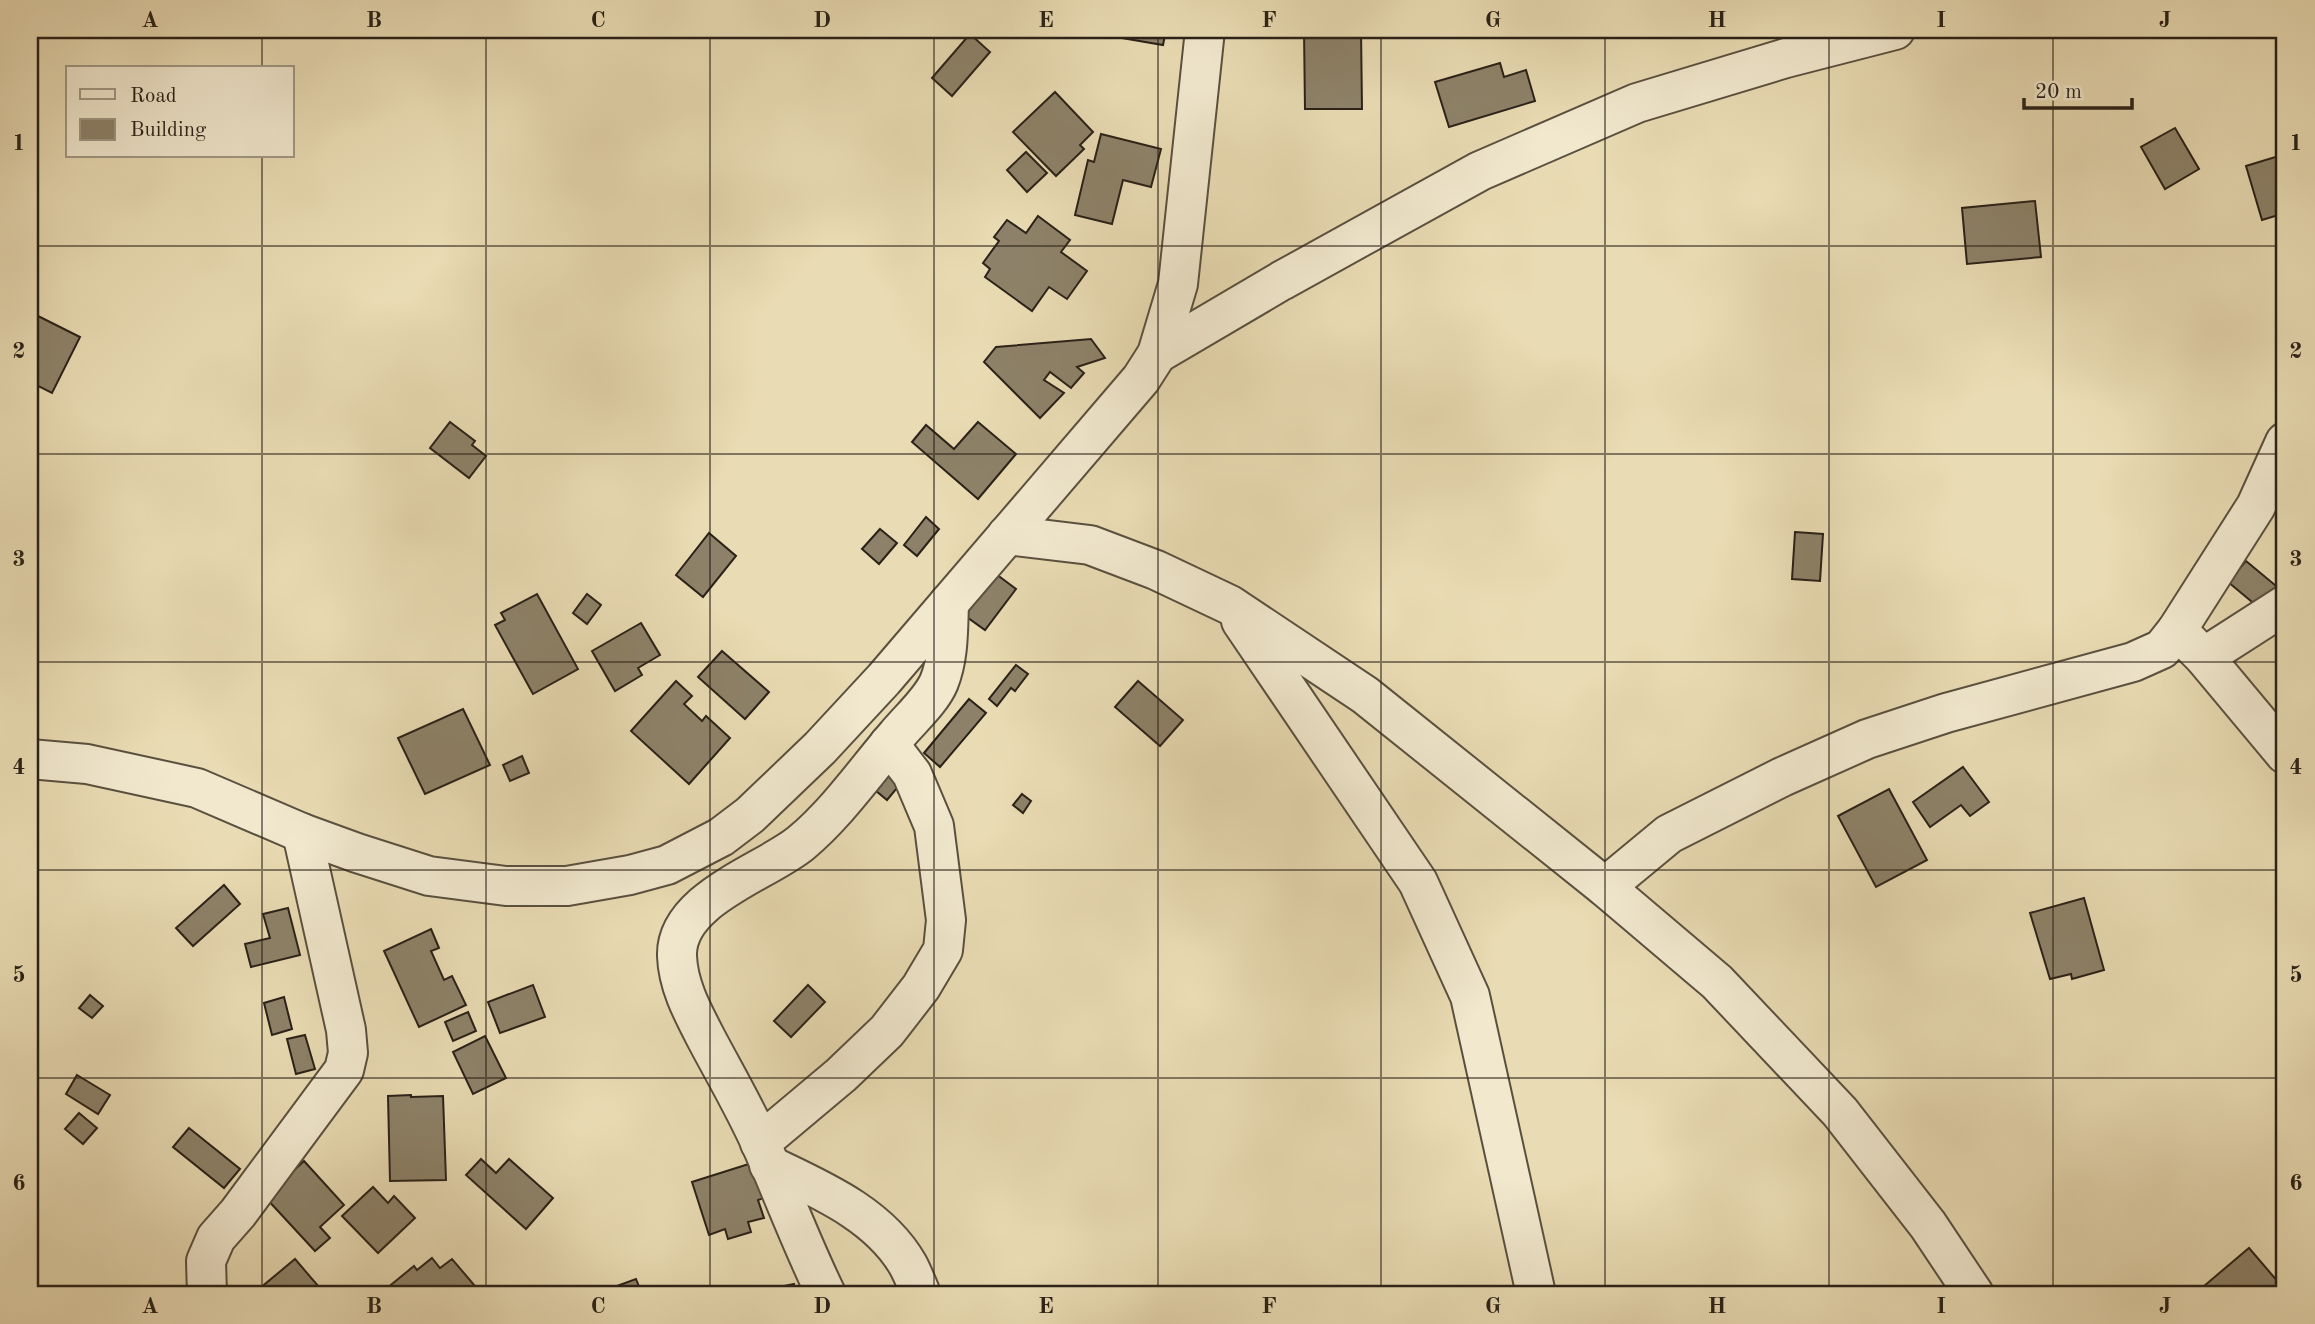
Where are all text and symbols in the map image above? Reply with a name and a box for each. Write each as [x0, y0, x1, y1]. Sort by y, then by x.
text: A [141, 9, 159, 32]
text: B [366, 9, 382, 32]
text: C [590, 9, 606, 32]
text: D [813, 9, 831, 32]
text: E [1038, 9, 1054, 32]
text: F [1261, 9, 1277, 32]
text: G [1485, 9, 1501, 32]
text: H [1708, 9, 1726, 32]
text: I [1936, 9, 1946, 32]
text: J [2159, 9, 2171, 32]
legend [66, 66, 294, 158]
scale bar [2024, 66, 2133, 110]
text: 20 m [2035, 82, 2082, 103]
text: Road [130, 86, 177, 107]
text: Building [130, 120, 207, 141]
text: 1 [12, 132, 26, 155]
text: 1 [2289, 132, 2303, 155]
text: 2 [12, 340, 26, 363]
text: 2 [2289, 340, 2303, 363]
text: 3 [12, 548, 26, 571]
text: 3 [2289, 548, 2303, 571]
text: 4 [12, 756, 26, 779]
text: 4 [2289, 756, 2303, 779]
text: 5 [12, 964, 26, 987]
text: 5 [2289, 964, 2303, 987]
text: 6 [12, 1172, 26, 1195]
text: 6 [2289, 1172, 2303, 1195]
text: A [141, 1295, 159, 1318]
text: B [366, 1295, 382, 1318]
text: C [590, 1295, 606, 1318]
text: D [813, 1295, 831, 1318]
text: E [1038, 1295, 1054, 1318]
text: F [1261, 1295, 1277, 1318]
text: G [1485, 1295, 1501, 1318]
text: H [1708, 1295, 1726, 1318]
text: I [1936, 1295, 1946, 1318]
text: J [2159, 1295, 2171, 1318]

